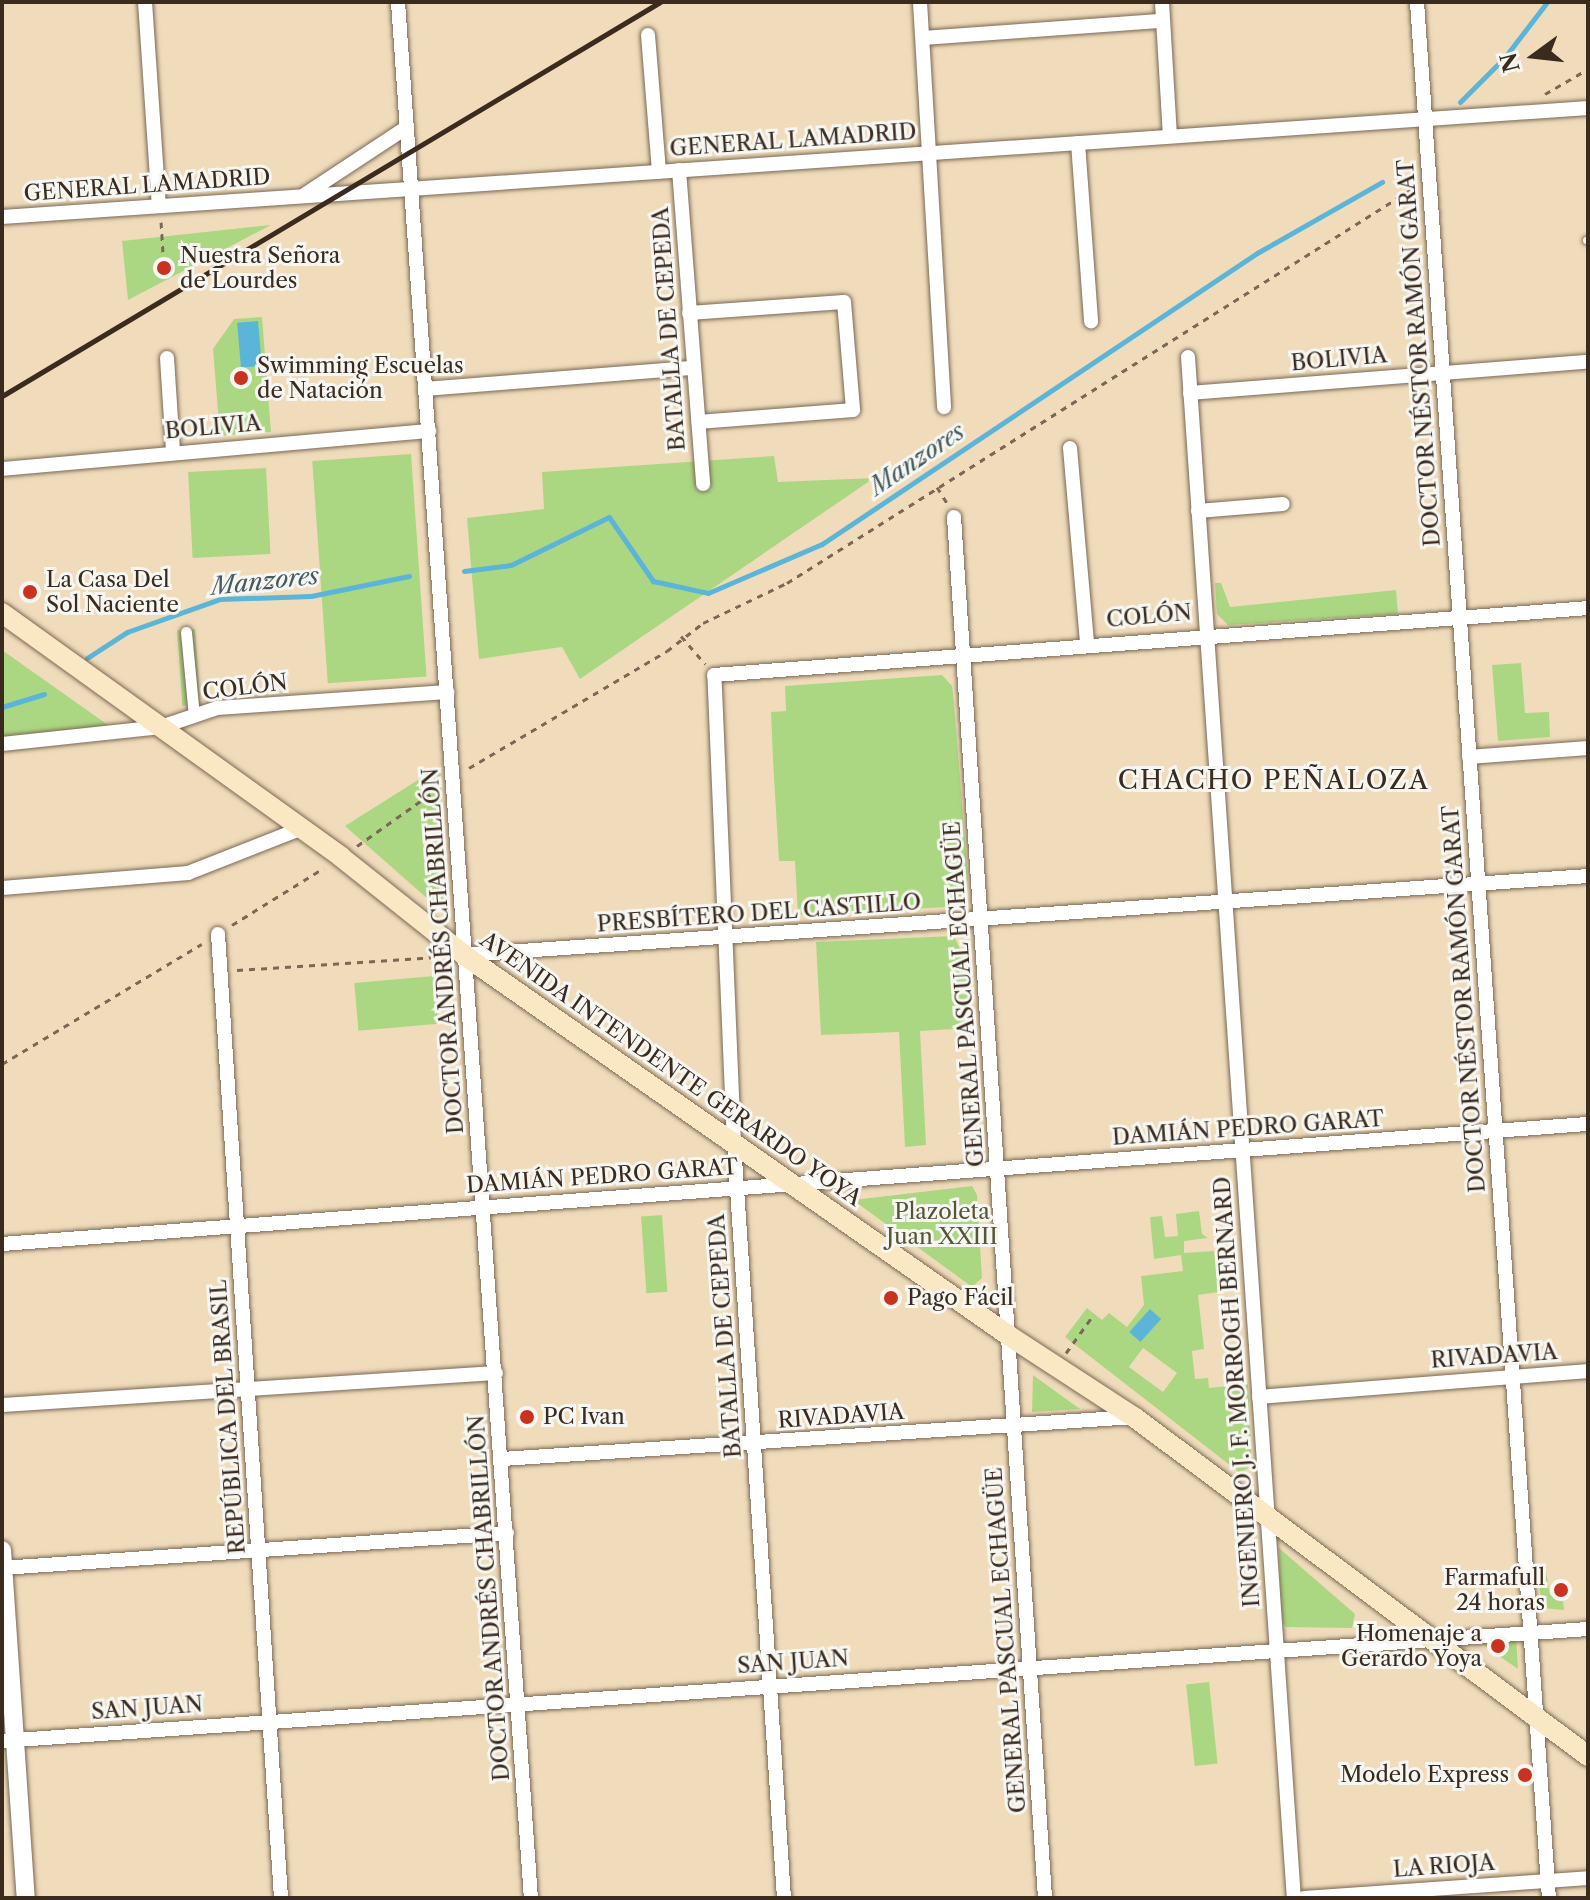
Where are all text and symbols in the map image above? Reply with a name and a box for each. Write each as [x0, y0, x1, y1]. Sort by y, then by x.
north arrow [1494, 16, 1574, 96]
text: N [1495, 50, 1526, 75]
street label: GENERAL LAMADRID [668, 118, 918, 162]
street label: DOCTOR NÉSTOR RAMÓN GARAT [1392, 158, 1446, 548]
street label: GENERAL LAMADRID [22, 163, 272, 207]
street label: BATALLA DE CEPEDA [647, 206, 691, 452]
place label: Nuestra Señora de Lourdes [180, 242, 341, 294]
marker: Nuestra Señora de Lourdes [155, 259, 173, 277]
street label: BOLIVIA [1290, 342, 1388, 376]
place label: Swimming Escuelas de Natación [257, 352, 464, 404]
marker: Swimming Escuelas de Natación [232, 369, 250, 387]
street label: BOLIVIA [164, 410, 262, 444]
water label: Manzores [864, 417, 970, 501]
water label: Manzores [210, 561, 320, 601]
place label: La Casa Del Sol Naciente [46, 566, 179, 618]
marker: La Casa Del Sol Naciente [21, 583, 39, 601]
street label: COLÓN [1105, 599, 1193, 633]
street label: COLÓN [201, 669, 289, 705]
district label: CHACHO PEÑALOZA [1118, 765, 1430, 797]
street label: DOCTOR ANDRÉS CHABRILLÓN [417, 766, 469, 1136]
street label: DOCTOR NÉSTOR RAMÓN GARAT [1437, 804, 1491, 1194]
street label: GENERAL PASCUAL ECHAGÜE [939, 820, 989, 1168]
street label: PRESBÍTERO DEL CASTILLO [596, 888, 922, 938]
street label: AVENIDA INTENDENTE GERARDO YOYA [474, 926, 868, 1212]
street label: DAMIÁN PEDRO GARAT [1111, 1105, 1385, 1151]
street label: DAMIÁN PEDRO GARAT [465, 1153, 739, 1199]
street label: INGENIERO J. F. MORROGH BERNARD [1209, 1176, 1265, 1608]
park label: Plazoleta Juan XXIII [886, 1198, 998, 1250]
street label: BATALLA DE CEPEDA [703, 1213, 747, 1459]
street label: REPÚBLICA DEL BRASIL [205, 1278, 251, 1556]
place label: Pago Fácil [907, 1285, 1014, 1311]
marker: Pago Fácil [882, 1289, 900, 1307]
street label: RIVADAVIA [1430, 1338, 1558, 1374]
street label: RIVADAVIA [777, 1398, 905, 1434]
place label: PC Ivan [543, 1404, 625, 1430]
marker: PC Ivan [518, 1408, 536, 1426]
street label: DOCTOR ANDRÉS CHABRILLÓN [463, 1413, 515, 1783]
street label: GENERAL PASCUAL ECHAGÜE [981, 1466, 1031, 1814]
place label: Farmafull 24 horas [1444, 1564, 1545, 1616]
marker: Farmafull 24 horas [1552, 1581, 1570, 1599]
place label: Homenaje a Gerardo Yoya [1340, 1620, 1482, 1672]
marker: Homenaje a Gerardo Yoya [1489, 1637, 1507, 1655]
street label: SAN JUAN [736, 1645, 850, 1679]
street label: SAN JUAN [90, 1691, 204, 1725]
place label: Modelo Express [1340, 1762, 1509, 1788]
marker: Modelo Express [1516, 1766, 1534, 1784]
street label: LA RIOJA [1392, 1849, 1496, 1883]

